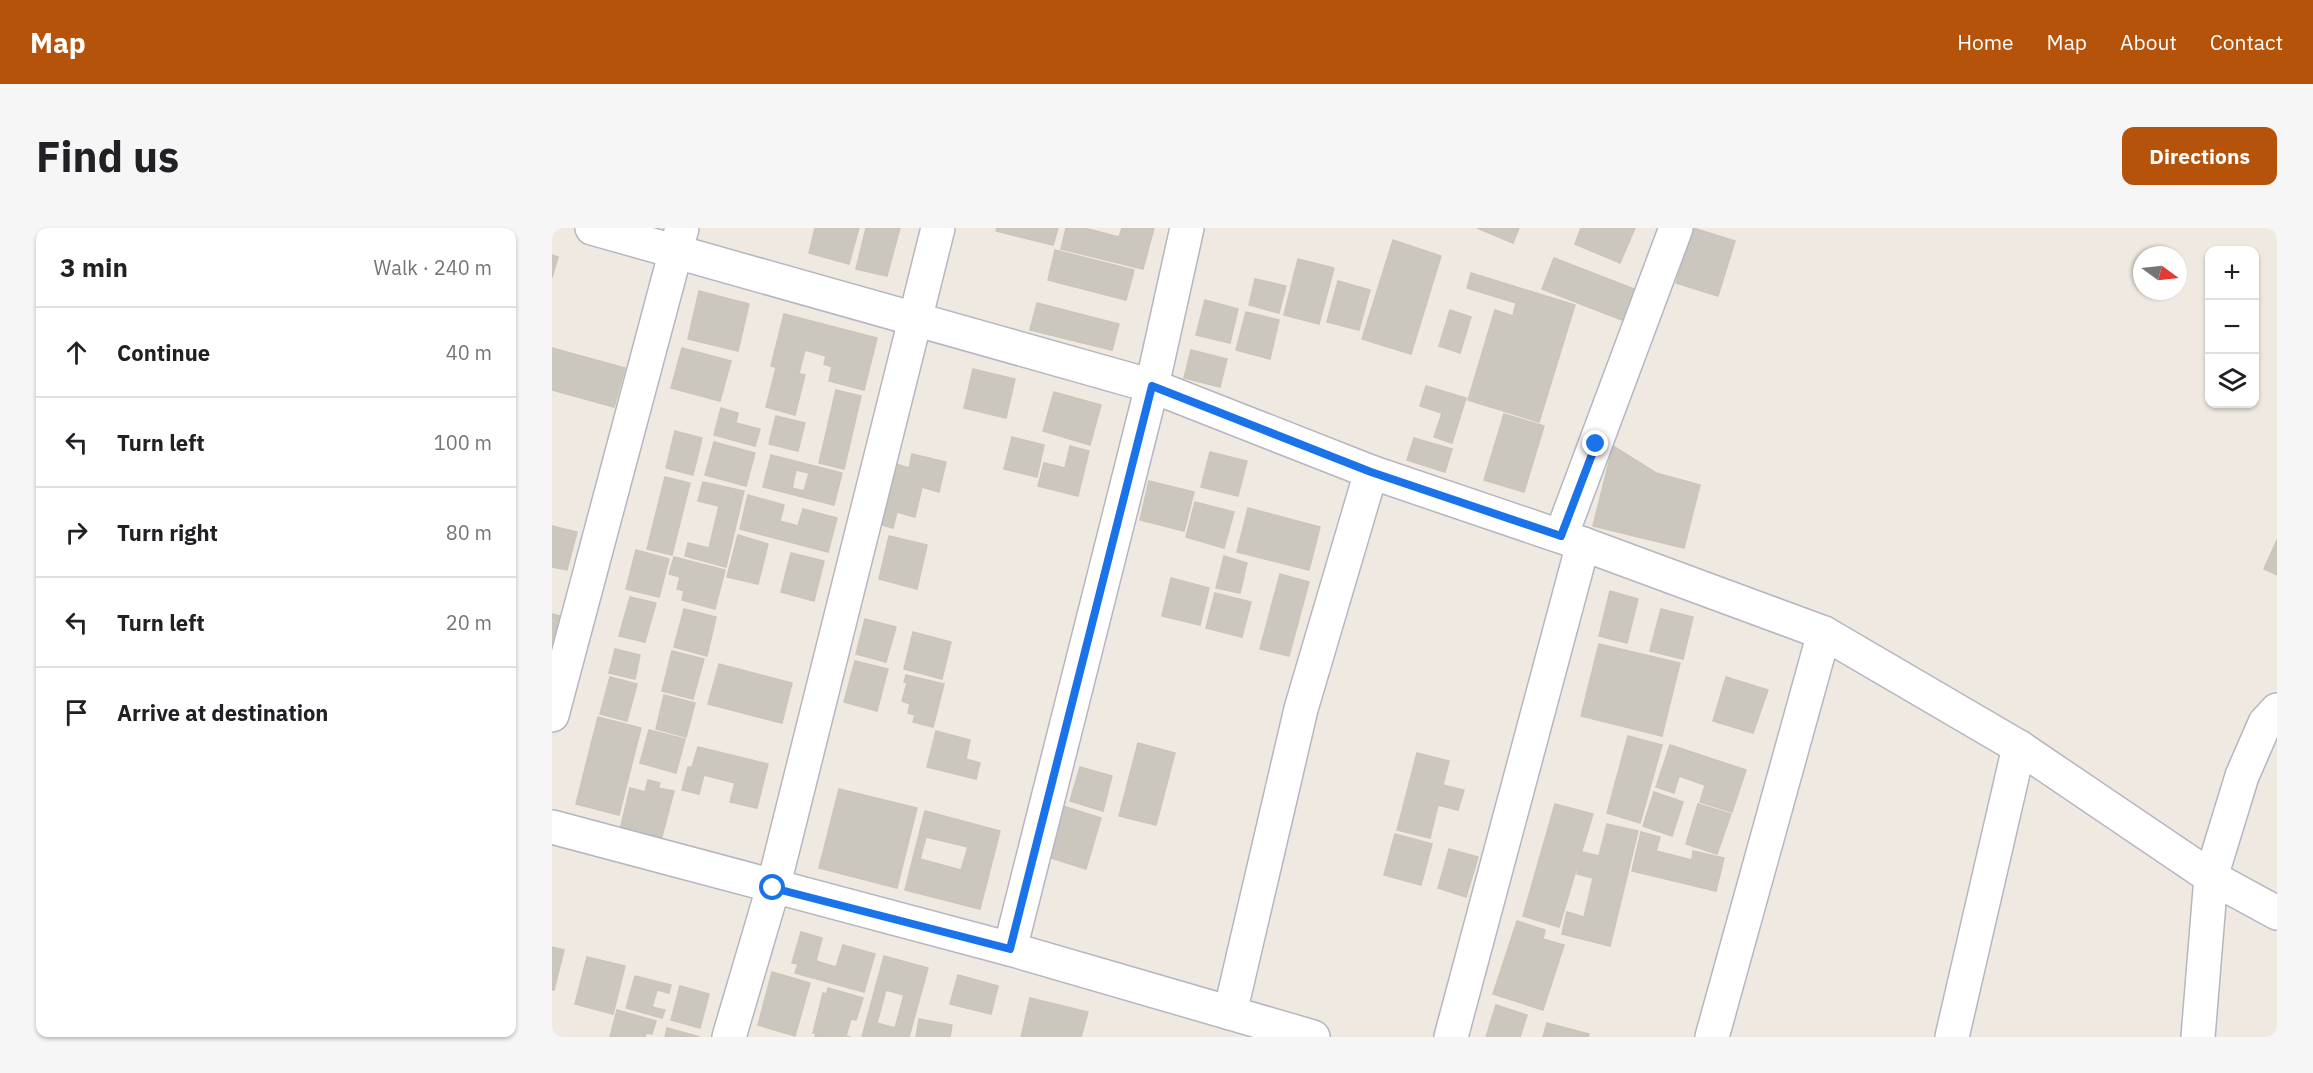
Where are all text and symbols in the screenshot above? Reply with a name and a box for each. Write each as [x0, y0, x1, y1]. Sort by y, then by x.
text: Map [30, 24, 86, 61]
text: Home [1957, 28, 2014, 56]
text: Map [2047, 28, 2087, 56]
text: About [2120, 28, 2177, 56]
text: Contact [2210, 28, 2283, 56]
button: Directions [2122, 127, 2277, 185]
text: Find us [36, 129, 179, 184]
north arrow [2133, 246, 2187, 300]
map controls [2205, 246, 2259, 408]
button: + [2205, 246, 2259, 300]
text: 3 min [60, 250, 128, 284]
text: Walk · 240 m [374, 254, 492, 281]
button: − [2205, 300, 2259, 354]
icon: ahead [60, 336, 93, 369]
text: Continue [117, 338, 210, 367]
text: 40 m [446, 339, 492, 366]
button: layers [2205, 354, 2259, 408]
icon: left [60, 426, 93, 459]
text: Turn left [117, 428, 205, 457]
text: 100 m [434, 429, 492, 456]
route end [1582, 430, 1608, 456]
icon: right [60, 516, 93, 549]
text: Turn right [117, 518, 218, 547]
text: 80 m [446, 519, 492, 546]
icon: left [60, 606, 93, 639]
text: Turn left [117, 608, 205, 637]
text: 20 m [446, 609, 492, 636]
icon: arrive [60, 696, 93, 729]
text: Arrive at destination [117, 698, 328, 727]
route start [759, 874, 785, 900]

